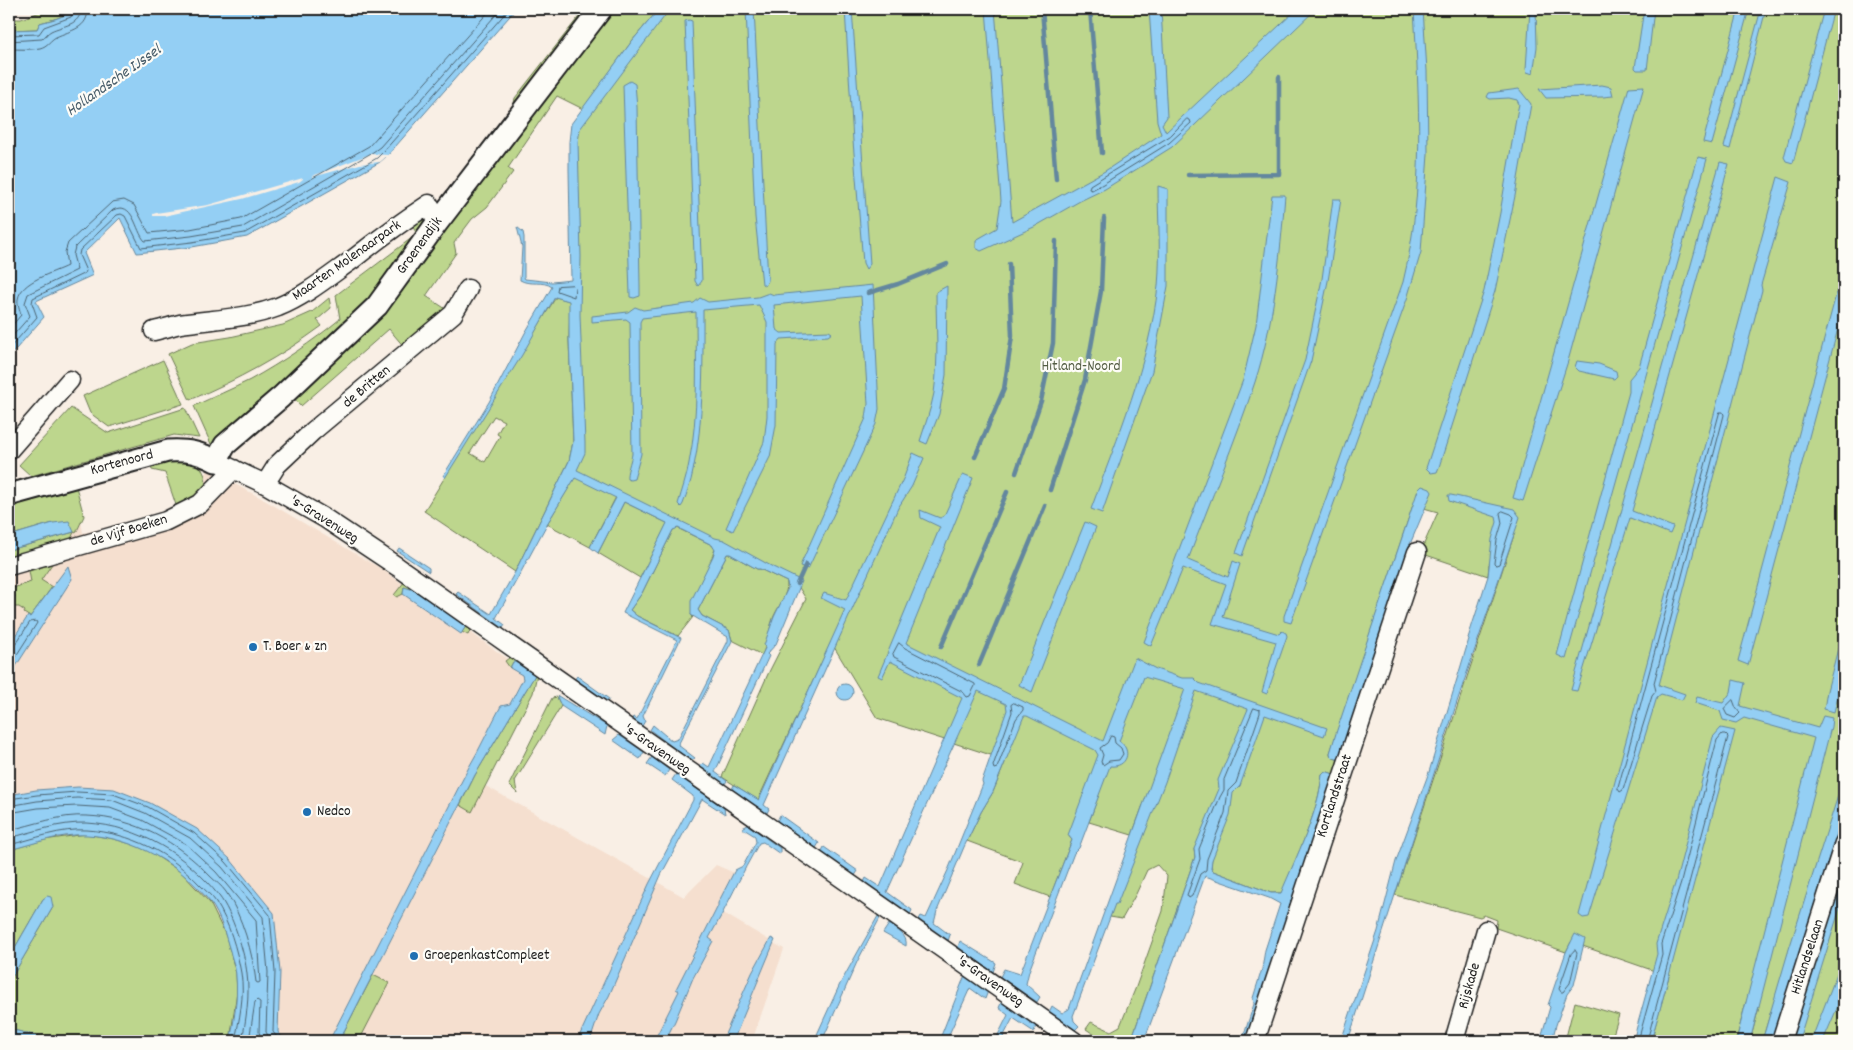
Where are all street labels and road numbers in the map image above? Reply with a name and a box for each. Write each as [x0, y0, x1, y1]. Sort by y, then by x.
street label: Groenendijk [391, 213, 449, 279]
street label: Maarten Molenaarpark [288, 215, 406, 307]
street label: de Britten [338, 360, 396, 414]
street label: Kortenoord [88, 444, 156, 482]
street label: 's-Gravenweg [285, 490, 363, 550]
street label: de Vijf Boeken [88, 509, 170, 553]
street label: 's-Gravenweg [619, 719, 695, 781]
street label: Kortlandstraat [1311, 751, 1359, 840]
street label: Hitlandselaan [1785, 916, 1831, 997]
street label: 's-Gravenweg [952, 951, 1028, 1013]
street label: Rijskade [1453, 960, 1487, 1012]

